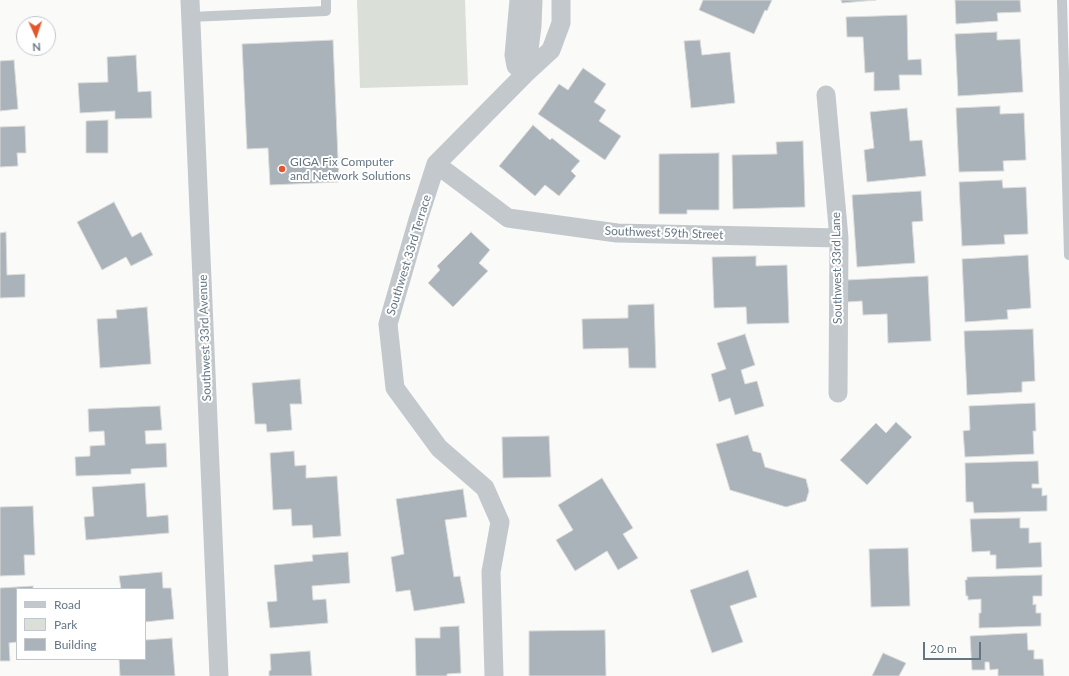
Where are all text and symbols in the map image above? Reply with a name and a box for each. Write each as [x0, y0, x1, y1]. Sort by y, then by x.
north arrow [16, 16, 56, 56]
text: N [32, 41, 41, 54]
place label: GIGA Fix Computer and Network Solutions [290, 155, 411, 183]
marker: GIGA Fix Computer and Network Solutions [277, 164, 287, 174]
street label: Southwest 33rd Terrace [384, 193, 434, 317]
street label: Southwest 33rd Lane [829, 212, 845, 324]
street label: Southwest 59th Street [604, 224, 724, 242]
street label: Southwest 33rd Avenue [196, 274, 214, 402]
legend [16, 588, 146, 660]
text: Road [54, 597, 81, 612]
text: Park [54, 617, 77, 632]
scale bar [925, 634, 983, 660]
text: Building [54, 637, 97, 652]
text: 20 m [930, 641, 957, 656]

